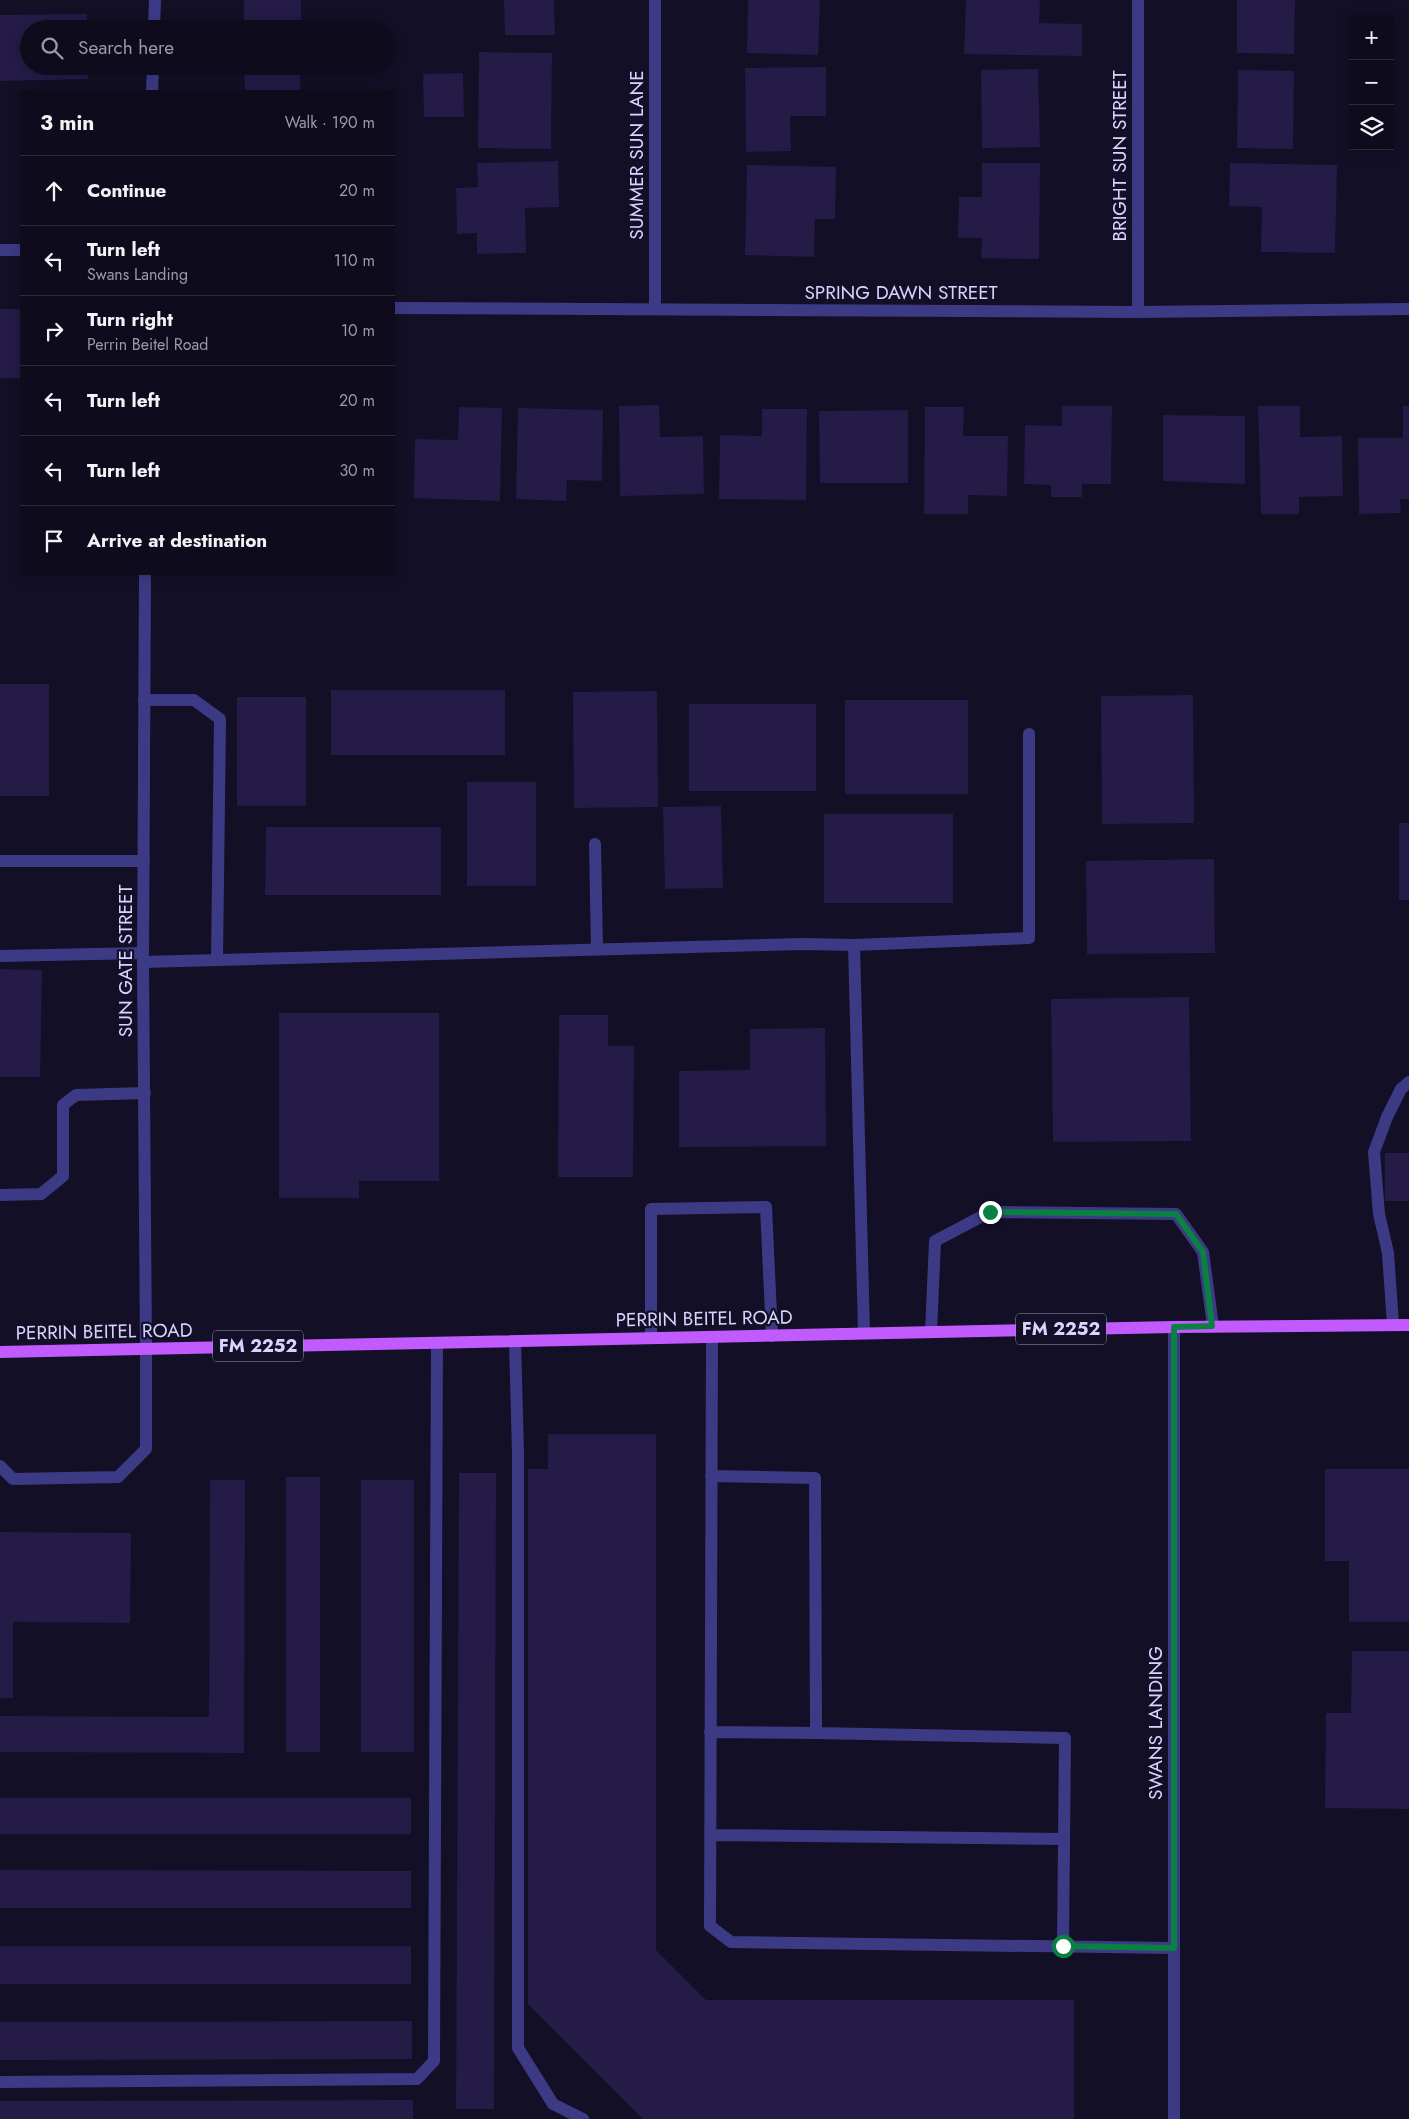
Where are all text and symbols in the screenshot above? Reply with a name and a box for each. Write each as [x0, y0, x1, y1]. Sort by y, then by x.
map controls [1349, 15, 1394, 150]
button: + [1349, 15, 1394, 60]
search box [20, 20, 395, 75]
icon: search [38, 34, 66, 62]
text: Search here [78, 34, 174, 61]
button: − [1349, 60, 1394, 105]
street label: SUMMER SUN LANE [623, 70, 650, 240]
street label: BRIGHT SUN STREET [1106, 70, 1133, 242]
button: layers [1349, 105, 1394, 150]
text: 3 min [40, 108, 94, 138]
text: Walk · 190 m [285, 111, 375, 134]
icon: ahead [40, 177, 68, 205]
text: Continue [87, 177, 166, 204]
text: 20 m [339, 179, 375, 202]
text: Turn left [87, 236, 160, 263]
icon: left [40, 247, 68, 275]
text: 110 m [334, 249, 375, 272]
text: Swans Landing [87, 263, 188, 286]
street label: SPRING DAWN STREET [804, 279, 998, 306]
text: Turn right [87, 306, 173, 333]
icon: right [40, 317, 68, 345]
text: 10 m [341, 319, 375, 342]
text: Perrin Beitel Road [87, 333, 208, 356]
icon: left [40, 387, 68, 415]
text: Turn left [87, 387, 160, 414]
text: 20 m [339, 389, 375, 412]
icon: left [40, 457, 68, 485]
text: Turn left [87, 457, 160, 484]
text: 30 m [339, 459, 375, 482]
icon: arrive [40, 527, 68, 555]
text: Arrive at destination [87, 527, 267, 554]
street label: SUN GATE STREET [112, 884, 139, 1037]
route end [979, 1201, 1002, 1224]
street label: PERRIN BEITEL ROAD [615, 1303, 793, 1334]
road number: FM 2252 [1016, 1314, 1106, 1345]
street label: PERRIN BEITEL ROAD [15, 1316, 193, 1347]
road number: FM 2252 [213, 1330, 303, 1362]
street label: SWANS LANDING [1142, 1646, 1169, 1800]
route start [1052, 1935, 1075, 1958]

